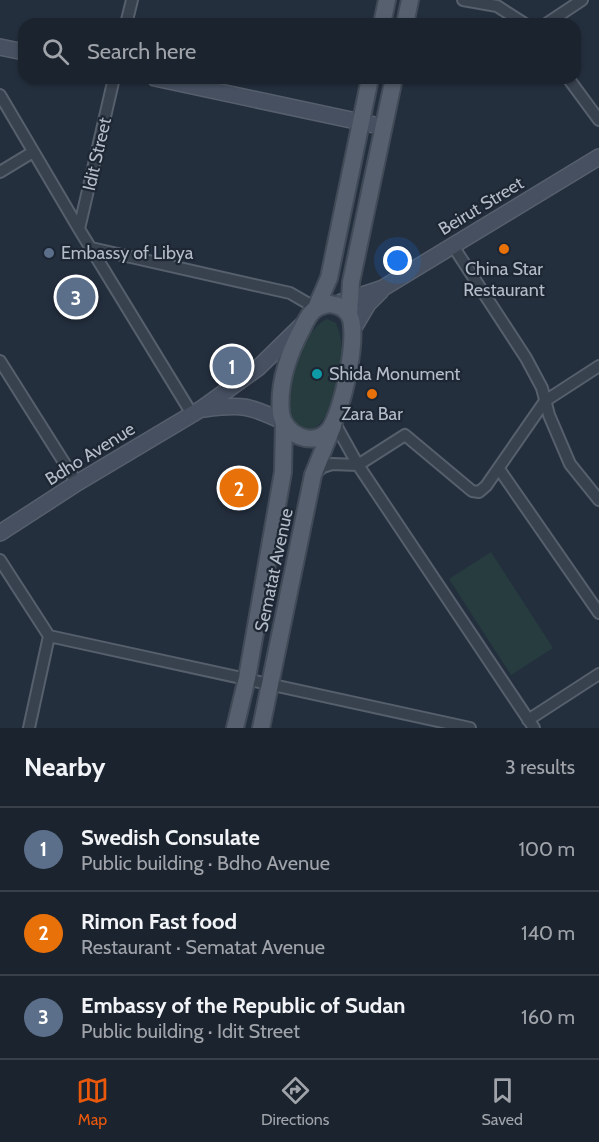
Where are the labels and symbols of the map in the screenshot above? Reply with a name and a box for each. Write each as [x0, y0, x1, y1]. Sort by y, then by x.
street label: Idit Street [78, 115, 116, 193]
street label: Beirut Street [434, 172, 528, 240]
place label: Embassy of Libya [61, 242, 194, 264]
marker: China Star Restaurant [497, 242, 511, 256]
marker: Embassy of Libya [42, 246, 56, 260]
your location [383, 246, 412, 275]
place label: China Star Restaurant [463, 258, 545, 301]
pin: 3 [56, 274, 96, 320]
pin: 1 [212, 344, 252, 388]
place label: Shida Monument [329, 363, 460, 385]
marker: Shida Monument [310, 367, 324, 381]
marker: Zara Bar [365, 387, 379, 401]
place label: Zara Bar [341, 403, 403, 425]
street label: Bdho Avenue [41, 418, 139, 490]
pin: 2 [220, 466, 258, 510]
street label: Sematat Avenue [250, 506, 298, 634]

